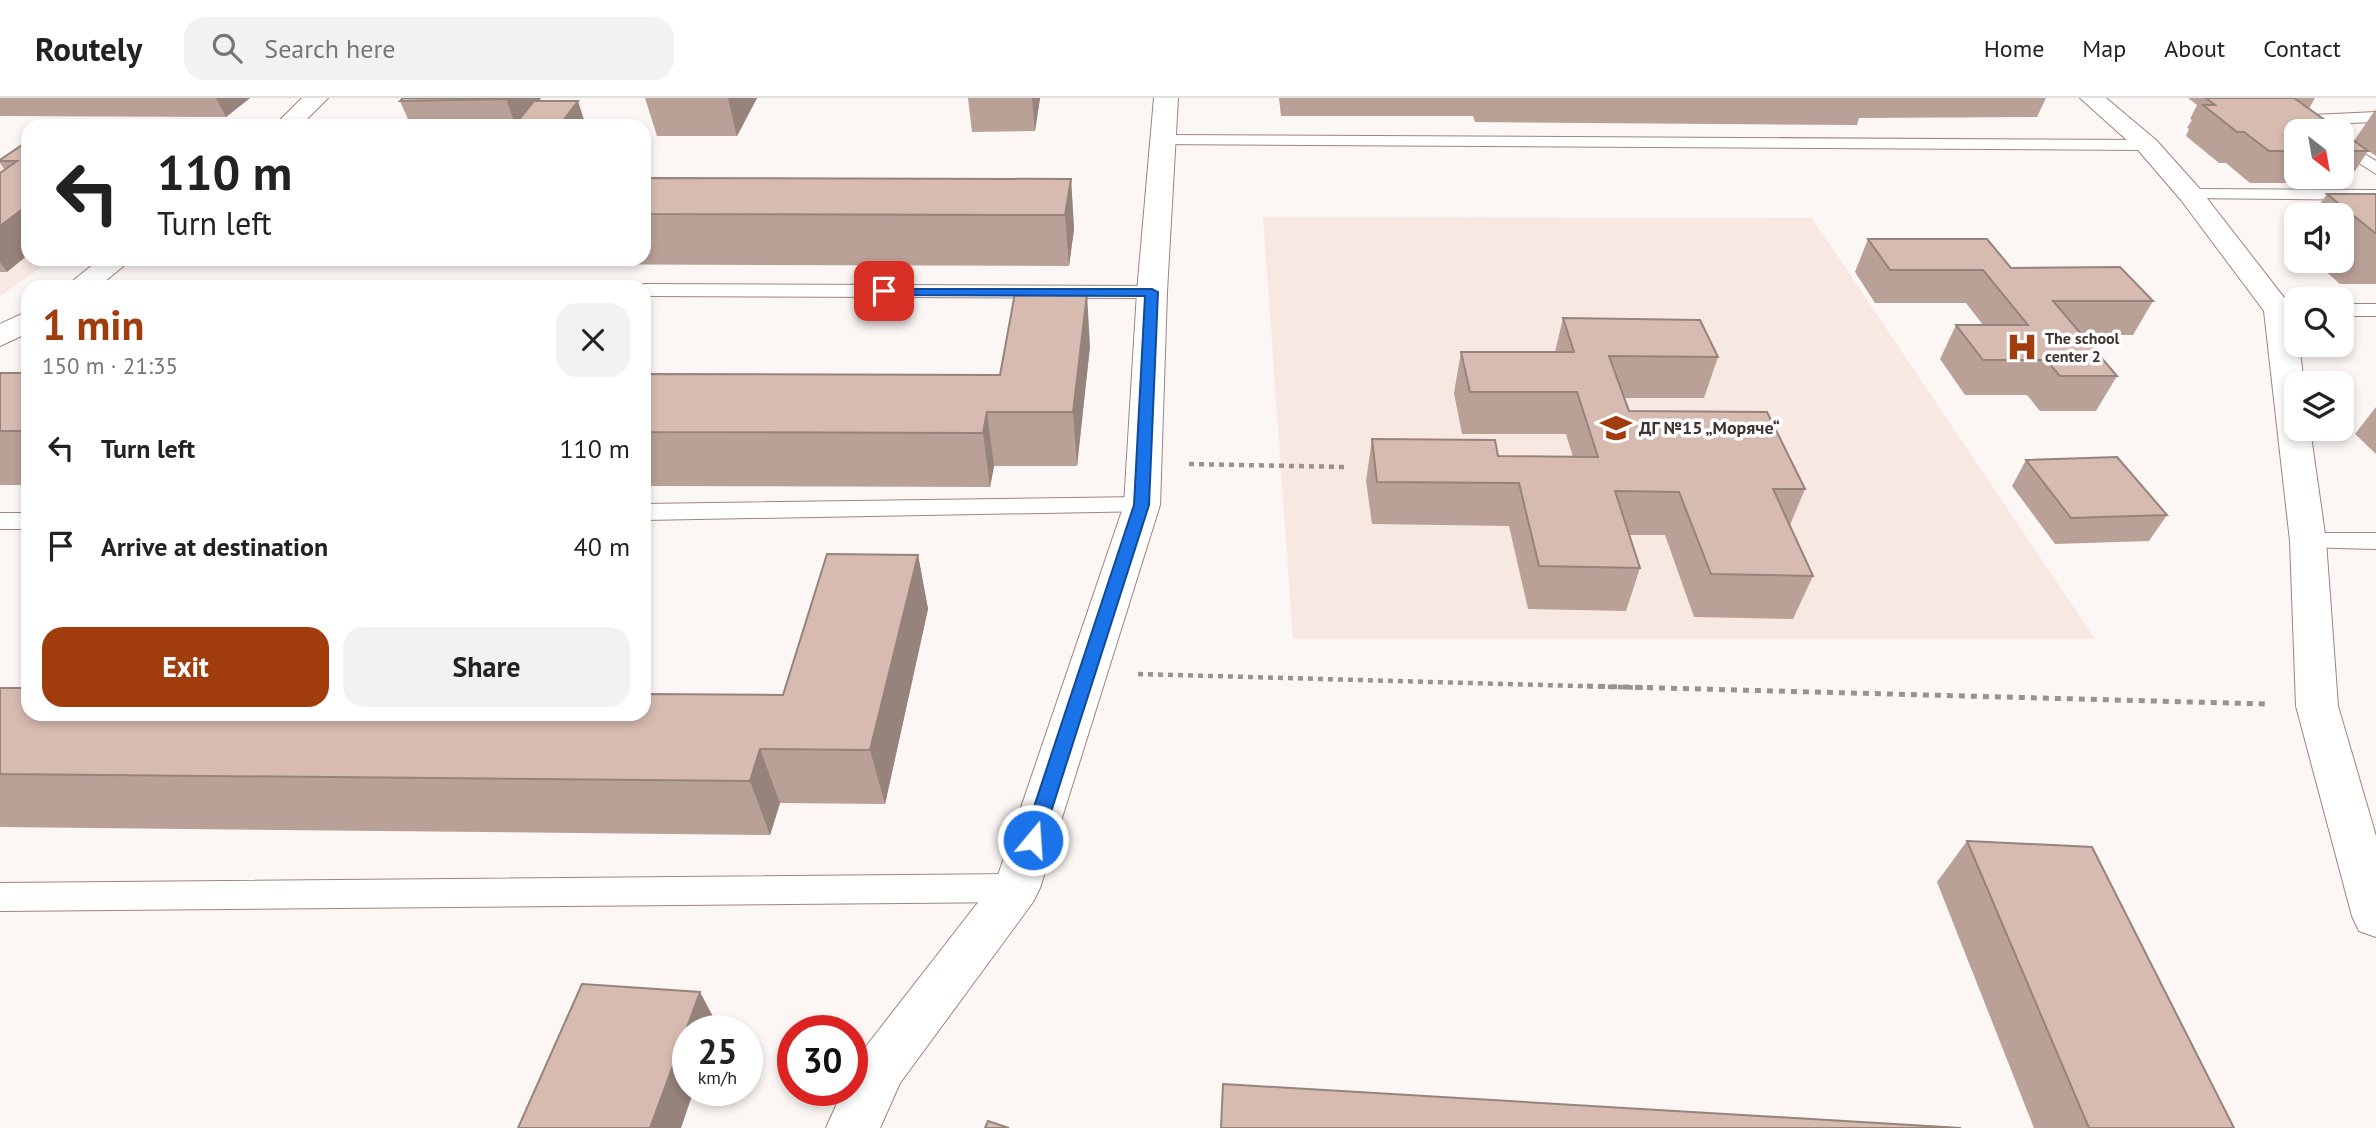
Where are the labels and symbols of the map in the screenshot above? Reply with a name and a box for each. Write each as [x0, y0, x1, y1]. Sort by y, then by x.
north arrow [2284, 119, 2354, 189]
pin [854, 261, 914, 321]
place label: The school center 2 [2045, 328, 2120, 366]
hospital icon: The school center 2 [2005, 330, 2039, 364]
school or university icon: ДГ №15 „Моряче“ [1599, 411, 1633, 445]
place label: ДГ №15 „Моряче“ [1639, 416, 1780, 439]
position arrow [996, 803, 1070, 877]
speed limit sign: 30 [777, 1015, 868, 1106]

